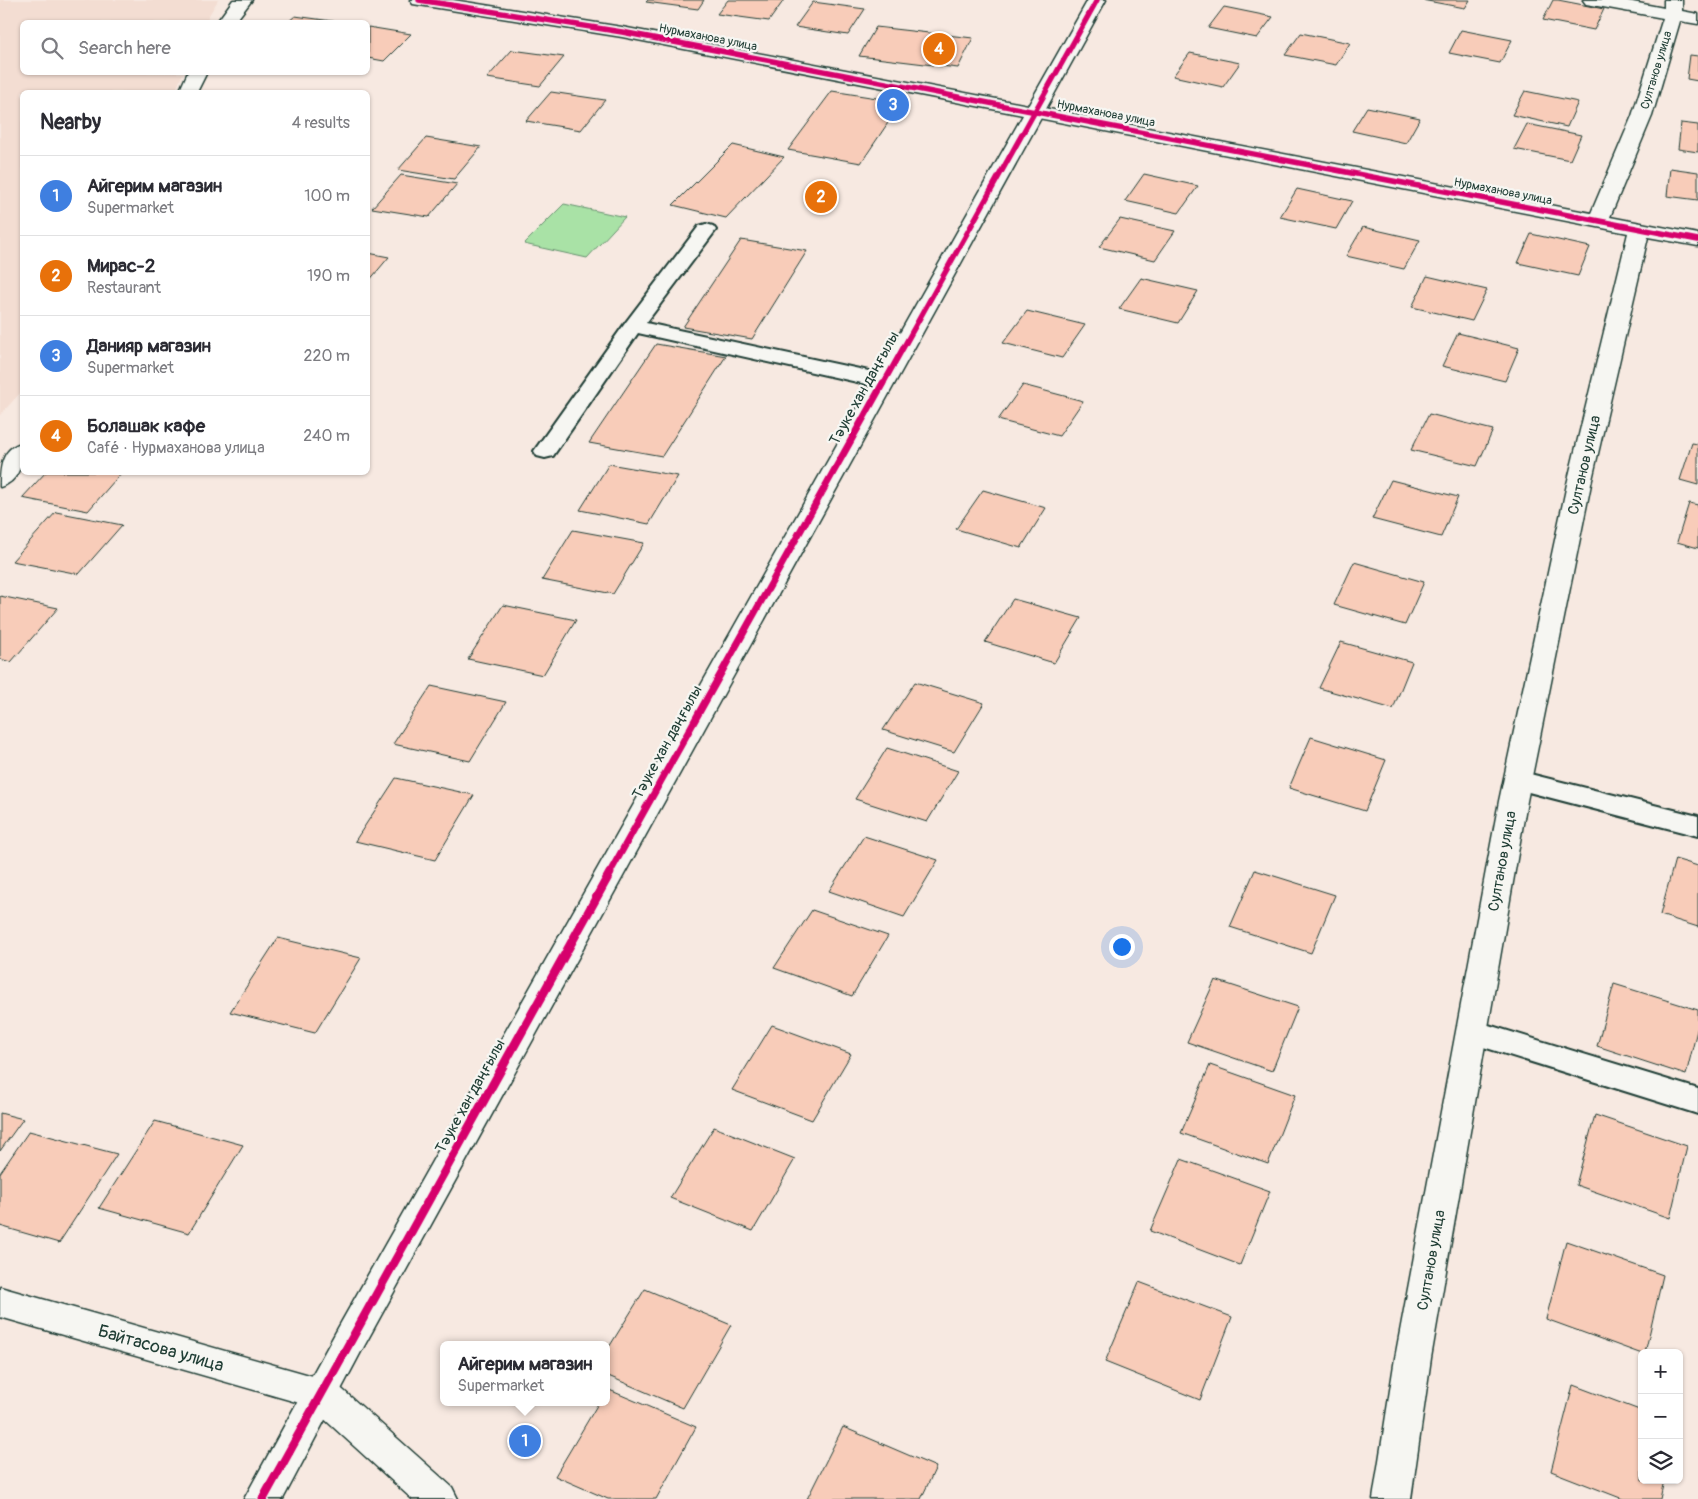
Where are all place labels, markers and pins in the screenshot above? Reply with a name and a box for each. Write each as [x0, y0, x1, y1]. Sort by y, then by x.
pin: 4 [923, 30, 955, 68]
pin: 3 [877, 86, 909, 124]
pin: 2 [805, 178, 837, 216]
pin: 1 [509, 1422, 541, 1460]

